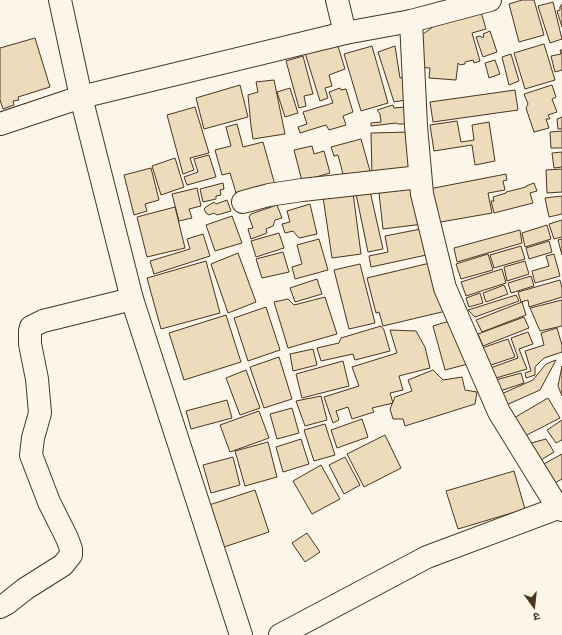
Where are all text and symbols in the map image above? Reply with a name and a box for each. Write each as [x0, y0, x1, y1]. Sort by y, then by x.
north arrow [514, 587, 554, 627]
text: उ [531, 609, 541, 623]

